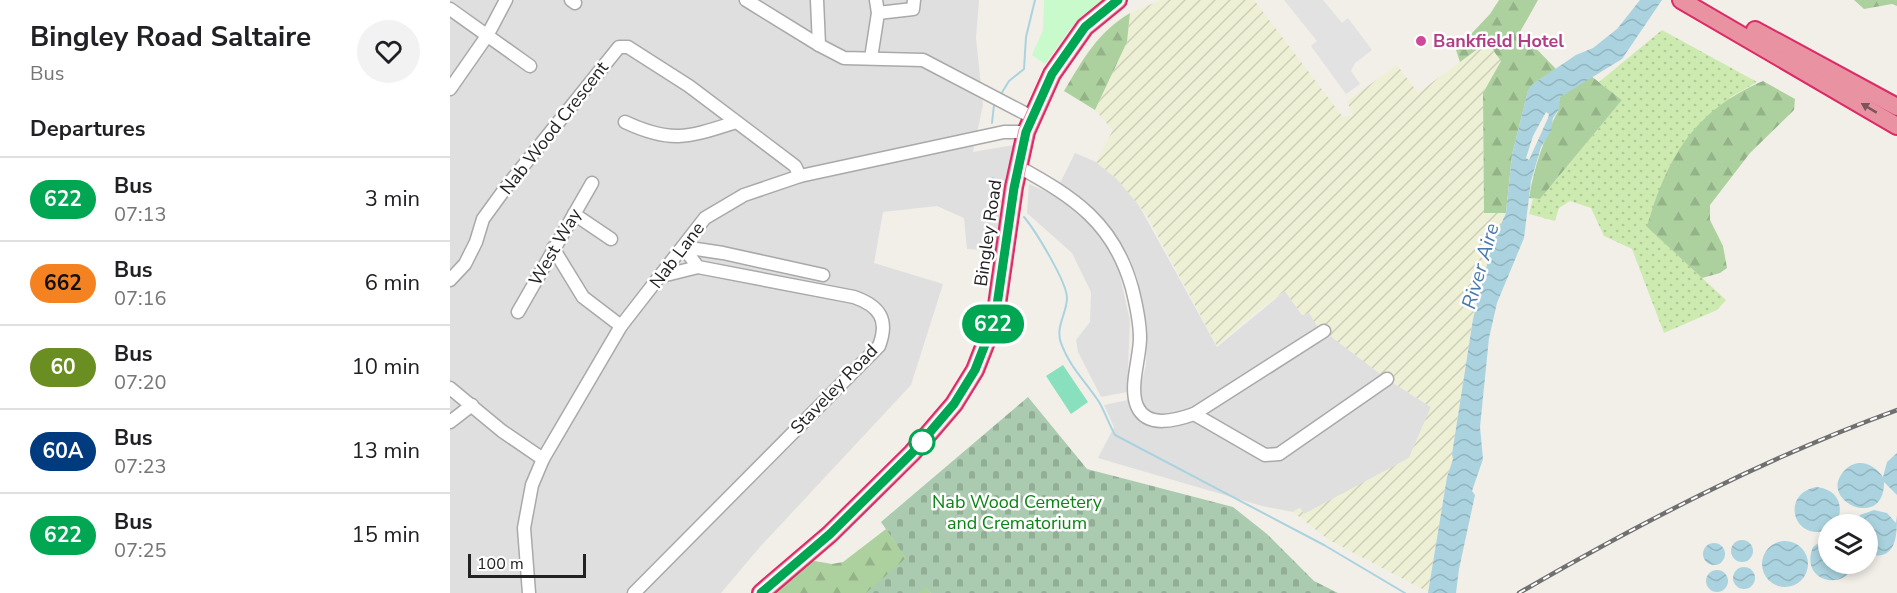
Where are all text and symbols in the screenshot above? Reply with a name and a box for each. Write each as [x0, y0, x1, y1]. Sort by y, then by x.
text: Bingley Road Saltaire [30, 18, 311, 56]
button: heart [357, 20, 420, 83]
place label: Bankfield Hotel [1433, 29, 1564, 53]
marker: Bankfield Hotel [1414, 34, 1428, 48]
street label: Nab Wood Crescent [494, 56, 614, 200]
text: Bus [30, 60, 64, 87]
one-way arrow [1861, 103, 1877, 114]
text: Departures [30, 114, 145, 144]
text: Bus [114, 171, 153, 201]
street label: Bingley Road [969, 178, 1007, 288]
text: 3 min [365, 184, 420, 214]
text: 622 [44, 185, 82, 213]
text: 07:13 [114, 201, 167, 228]
street label: West Way [523, 203, 587, 290]
street label: Nab Lane [644, 217, 710, 293]
water label: River Aire [1455, 220, 1506, 312]
text: Bus [114, 255, 153, 285]
text: 6 min [365, 268, 420, 298]
text: 662 [44, 269, 82, 297]
text: 07:16 [114, 285, 167, 312]
line badge: 622 [958, 304, 1028, 344]
text: 622 [974, 310, 1012, 338]
text: Bus [114, 339, 153, 369]
street label: Staveley Road [785, 339, 883, 439]
text: 10 min [352, 352, 420, 382]
text: 60 [50, 353, 76, 381]
text: 07:20 [114, 369, 167, 396]
text: Bus [114, 423, 153, 453]
unlabelled marker [909, 429, 935, 455]
text: 13 min [352, 436, 420, 466]
text: 60A [43, 437, 83, 465]
text: 07:23 [114, 453, 167, 480]
park label: Nab Wood Cemetery and Crematorium [932, 490, 1103, 535]
text: Bus [114, 507, 153, 537]
map controls [1818, 514, 1878, 574]
button: layers [1818, 514, 1878, 574]
text: 15 min [352, 520, 420, 550]
text: 622 [44, 521, 82, 549]
text: 07:25 [114, 537, 167, 564]
scale bar [468, 551, 586, 578]
text: 100 m [477, 553, 524, 575]

